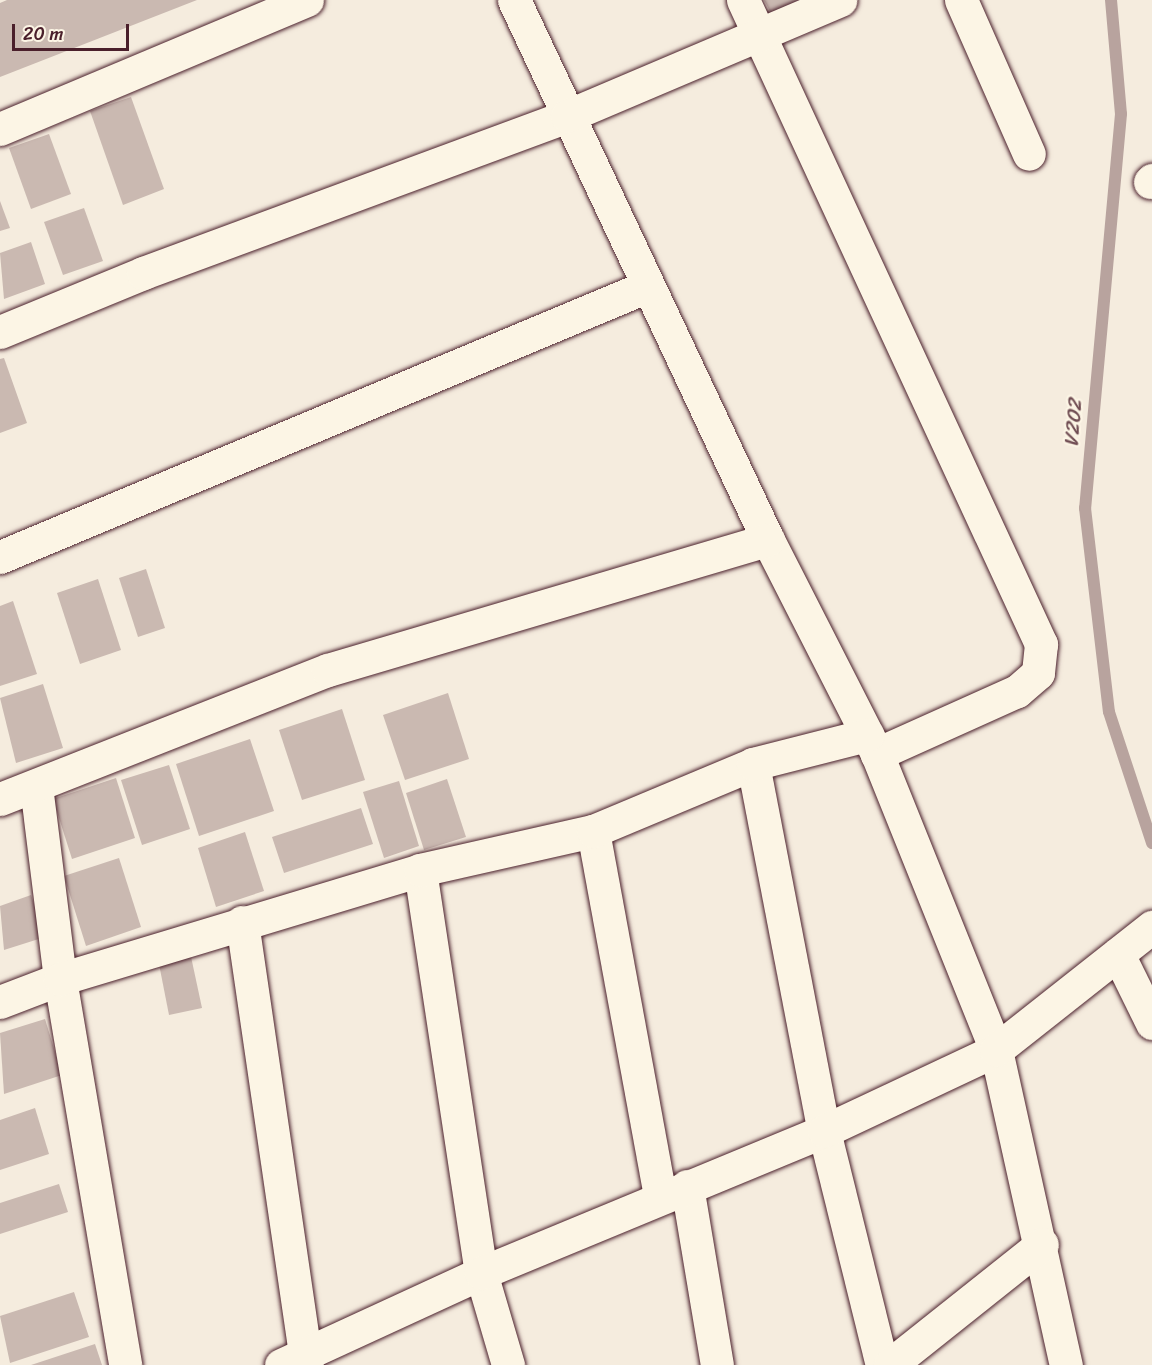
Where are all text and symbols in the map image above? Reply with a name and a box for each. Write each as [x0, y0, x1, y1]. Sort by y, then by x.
scale bar [15, 12, 132, 50]
text: 20 m [23, 18, 63, 50]
water label: V202 [1059, 398, 1087, 448]

